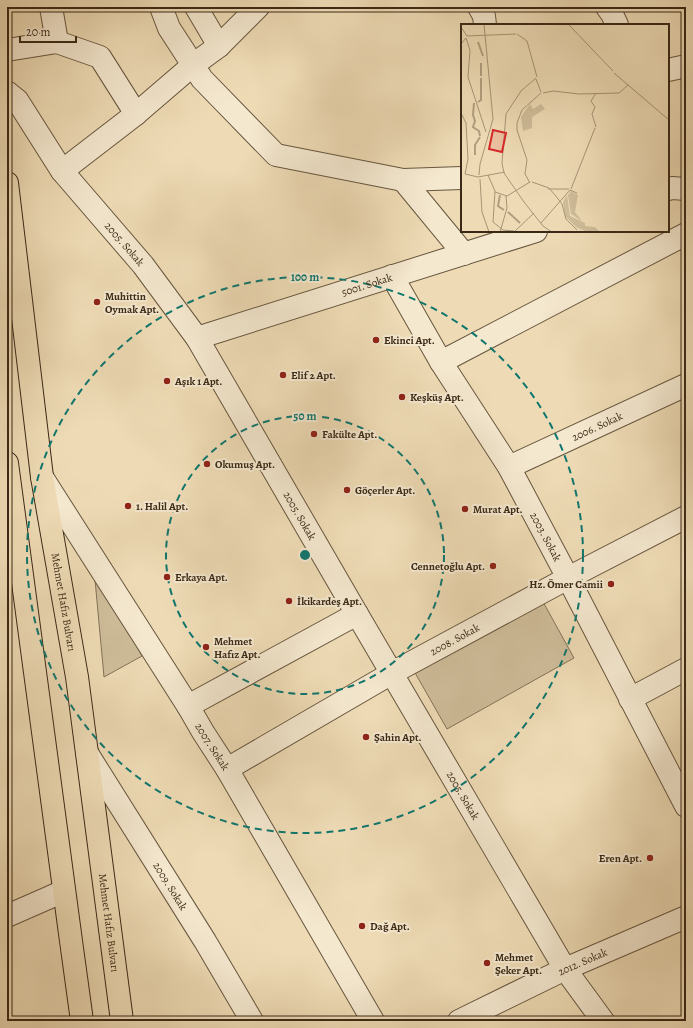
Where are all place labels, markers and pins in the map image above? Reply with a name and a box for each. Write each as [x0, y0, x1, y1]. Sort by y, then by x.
place label: Muhittin Oymak Apt. [105, 289, 159, 317]
marker: Muhittin Oymak Apt. [92, 297, 102, 307]
place label: Ekinci Apt. [384, 333, 435, 348]
marker: Ekinci Apt. [371, 335, 381, 345]
place label: Elif 2 Apt. [291, 368, 336, 383]
marker: Elif 2 Apt. [278, 370, 288, 380]
place label: Aşık 1 Apt. [174, 374, 222, 389]
marker: Aşık 1 Apt. [162, 376, 172, 386]
place label: Keşküş Apt. [410, 390, 464, 405]
marker: Keşküş Apt. [397, 392, 407, 402]
place label: Fakülte Apt. [322, 427, 377, 442]
marker: Fakülte Apt. [309, 429, 319, 439]
place label: Okumuş Apt. [215, 457, 275, 472]
marker: Okumuş Apt. [202, 459, 212, 469]
place label: Göçerler Apt. [355, 483, 415, 498]
marker: Göçerler Apt. [342, 485, 352, 495]
place label: 1. Halil Apt. [136, 499, 188, 514]
marker: 1. Halil Apt. [123, 501, 133, 511]
place label: Murat Apt. [473, 502, 523, 517]
marker: Murat Apt. [460, 504, 470, 514]
centre of rings [298, 548, 312, 562]
place label: Cennetoğlu Apt. [411, 559, 485, 574]
marker: Cennetoğlu Apt. [488, 561, 498, 571]
place label: Erkaya Apt. [175, 570, 228, 585]
marker: Erkaya Apt. [162, 572, 172, 582]
place label: Hz. Ömer Camii [529, 577, 603, 592]
marker: Hz. Ömer Camii [606, 579, 616, 589]
place label: İkikardeş Apt. [297, 594, 362, 609]
marker: İkikardeş Apt. [284, 596, 294, 606]
place label: Mehmet Hafız Apt. [214, 634, 261, 662]
marker: Mehmet Hafız Apt. [201, 642, 211, 652]
place label: Şahin Apt. [374, 730, 422, 745]
marker: Şahin Apt. [361, 732, 371, 742]
place label: Eren Apt. [599, 851, 642, 866]
marker: Eren Apt. [645, 853, 655, 863]
place label: Dağ Apt. [370, 919, 410, 934]
marker: Dağ Apt. [357, 921, 367, 931]
place label: Mehmet Şeker Apt. [495, 950, 542, 978]
marker: Mehmet Şeker Apt. [482, 958, 492, 968]

